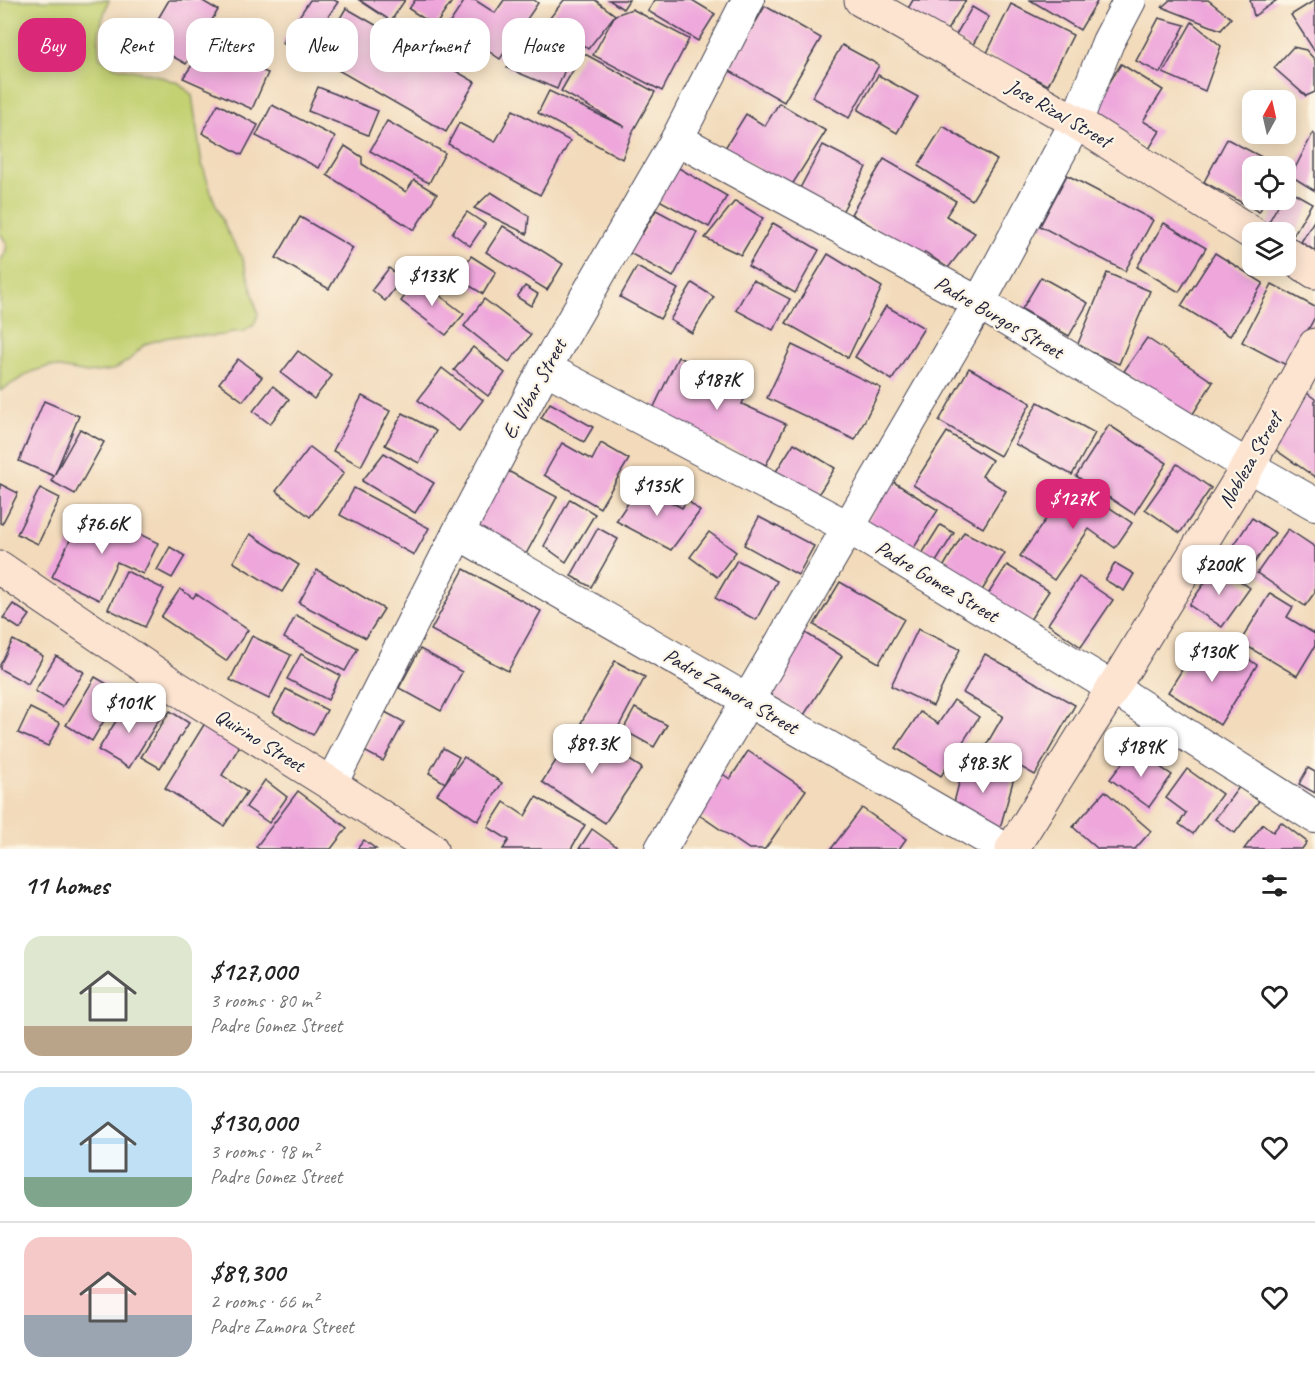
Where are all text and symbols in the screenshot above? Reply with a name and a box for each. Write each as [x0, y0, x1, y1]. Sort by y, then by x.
chip: Buy [18, 18, 86, 72]
chip: Rent [98, 18, 174, 72]
chip: Filters [186, 18, 274, 72]
chip: New [286, 18, 358, 72]
chip: Apartment [370, 18, 490, 72]
chip: House [502, 18, 585, 72]
street label: Jose Rizal Street [1001, 72, 1119, 155]
north arrow [1242, 90, 1296, 144]
map controls [1242, 90, 1296, 276]
button: locate [1242, 156, 1296, 210]
button: layers [1242, 222, 1296, 276]
pin: $133K [390, 256, 474, 307]
text: $133K [409, 263, 455, 288]
street label: Padre Burgos Street [930, 270, 1070, 365]
street label: E. Vibar Street [496, 333, 573, 443]
pin: $187K [675, 360, 759, 411]
text: $187K [694, 367, 740, 392]
street label: Nobleza Street [1212, 405, 1289, 512]
pin: $135K [615, 466, 699, 517]
text: $135K [634, 473, 680, 498]
pin: $127K [1031, 479, 1115, 530]
text: $127K [1050, 486, 1096, 511]
pin: $76.6K [53, 504, 151, 555]
text: $76.6K [77, 511, 127, 536]
street label: Padre Gomez Street [871, 534, 1005, 629]
pin: $200K [1177, 545, 1261, 596]
text: $200K [1196, 552, 1242, 577]
pin: $130K [1170, 632, 1254, 683]
text: $130K [1189, 639, 1235, 664]
street label: Padre Zamora Street [659, 642, 805, 741]
pin: $101K [87, 683, 171, 734]
text: $101K [106, 690, 152, 715]
street label: Quirino Street [210, 702, 311, 779]
pin: $89.3K [543, 724, 641, 775]
pin: $189K [1099, 727, 1183, 778]
text: $89.3K [567, 731, 617, 756]
text: $189K [1118, 734, 1164, 759]
pin: $98.3K [934, 743, 1032, 794]
text: $98.3K [958, 750, 1008, 775]
text: 11 homes [24, 869, 109, 902]
icon: filters [1258, 869, 1291, 902]
text: $127,000 [210, 955, 297, 988]
icon: home [72, 960, 144, 1032]
icon: heart [1258, 980, 1291, 1013]
text: 3 rooms · 80 m² [210, 988, 318, 1013]
text: Padre Gomez Street [210, 1013, 342, 1038]
text: $130,000 [210, 1106, 297, 1139]
icon: home [72, 1111, 144, 1183]
icon: heart [1258, 1131, 1291, 1164]
text: 3 rooms · 98 m² [210, 1139, 318, 1164]
text: Padre Gomez Street [210, 1164, 342, 1189]
text: $89,300 [210, 1256, 285, 1289]
icon: home [72, 1261, 144, 1333]
icon: heart [1258, 1281, 1291, 1314]
text: 2 rooms · 66 m² [210, 1289, 318, 1314]
text: Padre Zamora Street [210, 1314, 354, 1339]

